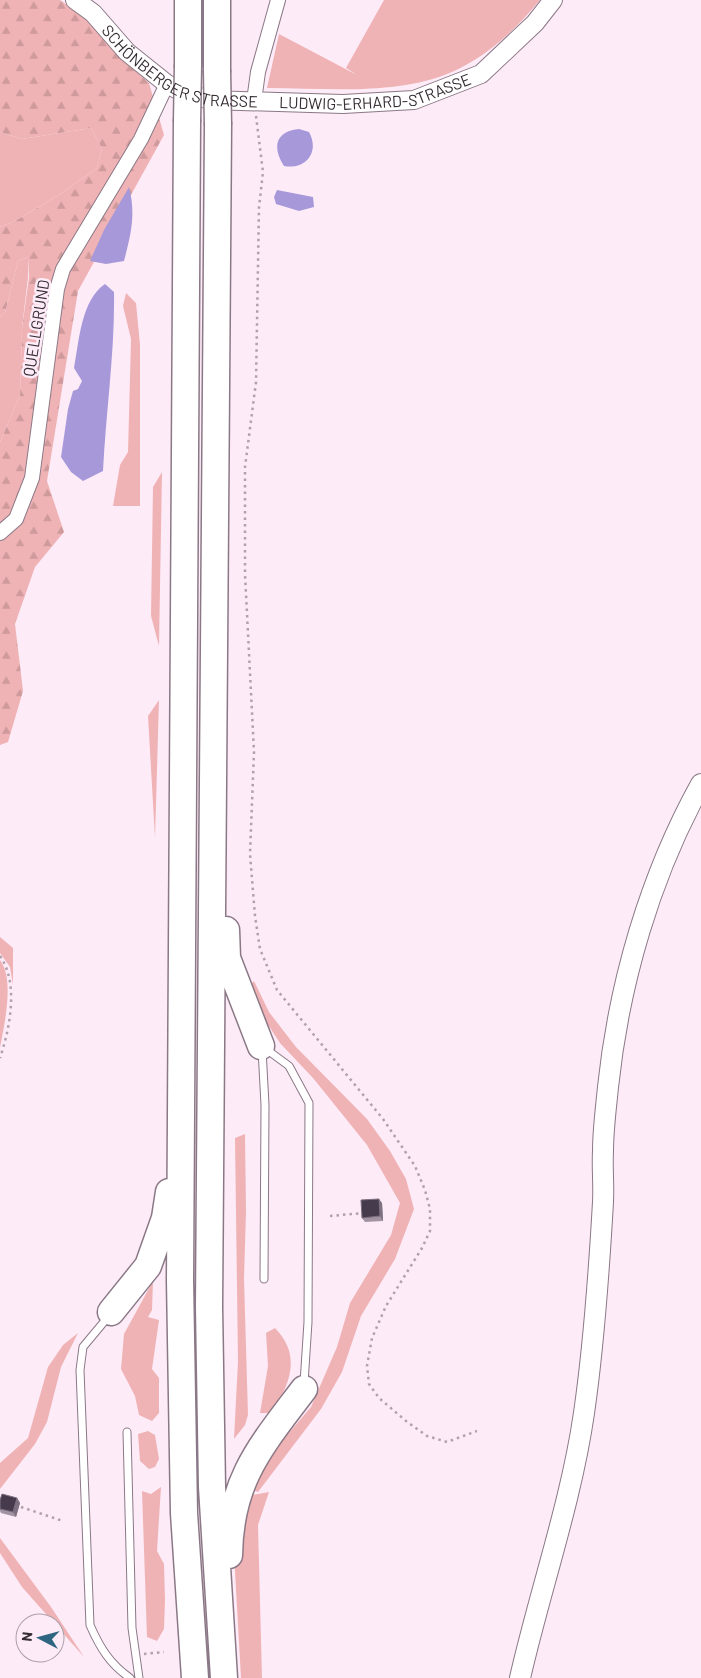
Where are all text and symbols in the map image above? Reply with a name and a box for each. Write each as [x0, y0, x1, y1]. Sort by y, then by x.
street label: SCHÖNBERGER STRASSE [99, 21, 258, 110]
street label: LUDWIG-ERHARD-STRASSE [279, 69, 473, 113]
street label: QUELLGRUND [18, 278, 53, 378]
north arrow [15, 1613, 65, 1663]
text: N [18, 1631, 36, 1642]

